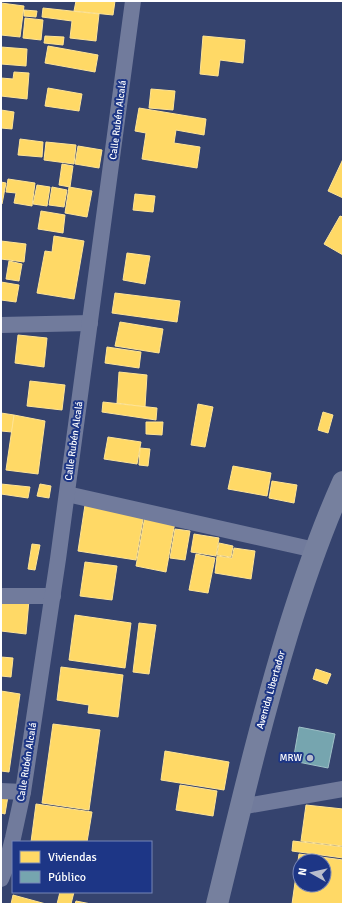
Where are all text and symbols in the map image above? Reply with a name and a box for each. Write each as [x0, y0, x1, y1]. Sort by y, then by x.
street label: Calle Rubén Alcalá [107, 80, 129, 160]
street label: Calle Rubén Alcalá [63, 401, 85, 481]
street label: Avenida Libertador [254, 649, 288, 730]
street label: Calle Rubén Alcalá [15, 722, 39, 802]
place label: MRW [280, 752, 302, 764]
marker: MRW [305, 753, 315, 763]
legend [12, 841, 152, 893]
text: Viviendas [48, 850, 97, 865]
north arrow [292, 853, 332, 893]
text: N [296, 867, 310, 876]
text: Público [48, 870, 86, 885]

